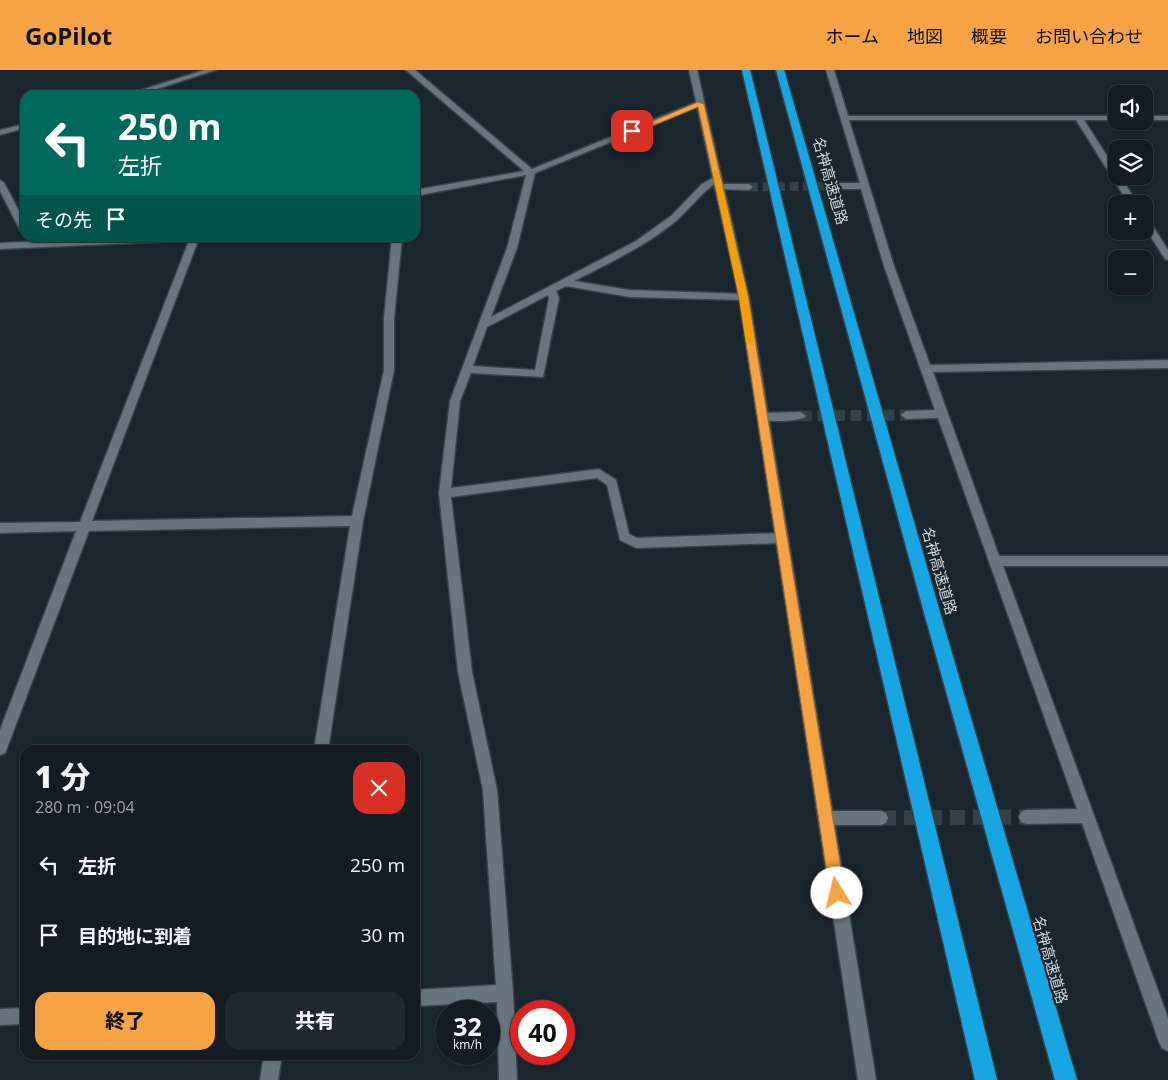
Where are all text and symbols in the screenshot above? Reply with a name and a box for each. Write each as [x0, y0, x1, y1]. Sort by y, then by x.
text: GoPilot [25, 19, 112, 52]
text: ホーム [826, 24, 879, 48]
text: 地図 [907, 24, 943, 48]
text: 概要 [971, 24, 1007, 48]
text: お問い合わせ [1035, 24, 1143, 48]
map controls [1108, 85, 1153, 295]
button: sound [1108, 85, 1153, 130]
text: 250 m [118, 103, 222, 150]
icon: left [35, 110, 100, 175]
pin [611, 110, 653, 152]
icon: arrive [618, 117, 646, 145]
street label: 名神高速道路 [809, 135, 853, 227]
button: layers [1108, 140, 1153, 185]
text: 左折 [118, 150, 162, 180]
button: + [1108, 195, 1153, 240]
icon: arrive [102, 205, 130, 233]
text: その先 [35, 207, 92, 233]
button: − [1108, 250, 1153, 295]
street label: 名神高速道路 [918, 525, 962, 617]
text: 1 分 [35, 756, 90, 797]
button: close [353, 762, 405, 814]
text: 280 m · 09:04 [35, 796, 135, 818]
icon: left [35, 851, 63, 879]
text: 250 m [350, 852, 405, 878]
text: 左折 [78, 853, 116, 879]
position arrow [810, 866, 862, 918]
street label: 名神高速道路 [1029, 914, 1073, 1006]
icon: arrive [35, 921, 63, 949]
text: 30 m [361, 922, 405, 948]
text: 目的地に到着 [78, 923, 192, 949]
button: 終了 [35, 992, 215, 1050]
button: 共有 [225, 992, 405, 1050]
speed limit sign: 40 [510, 1000, 575, 1065]
text: 32 [453, 1009, 482, 1043]
text: km/h [453, 1036, 482, 1053]

